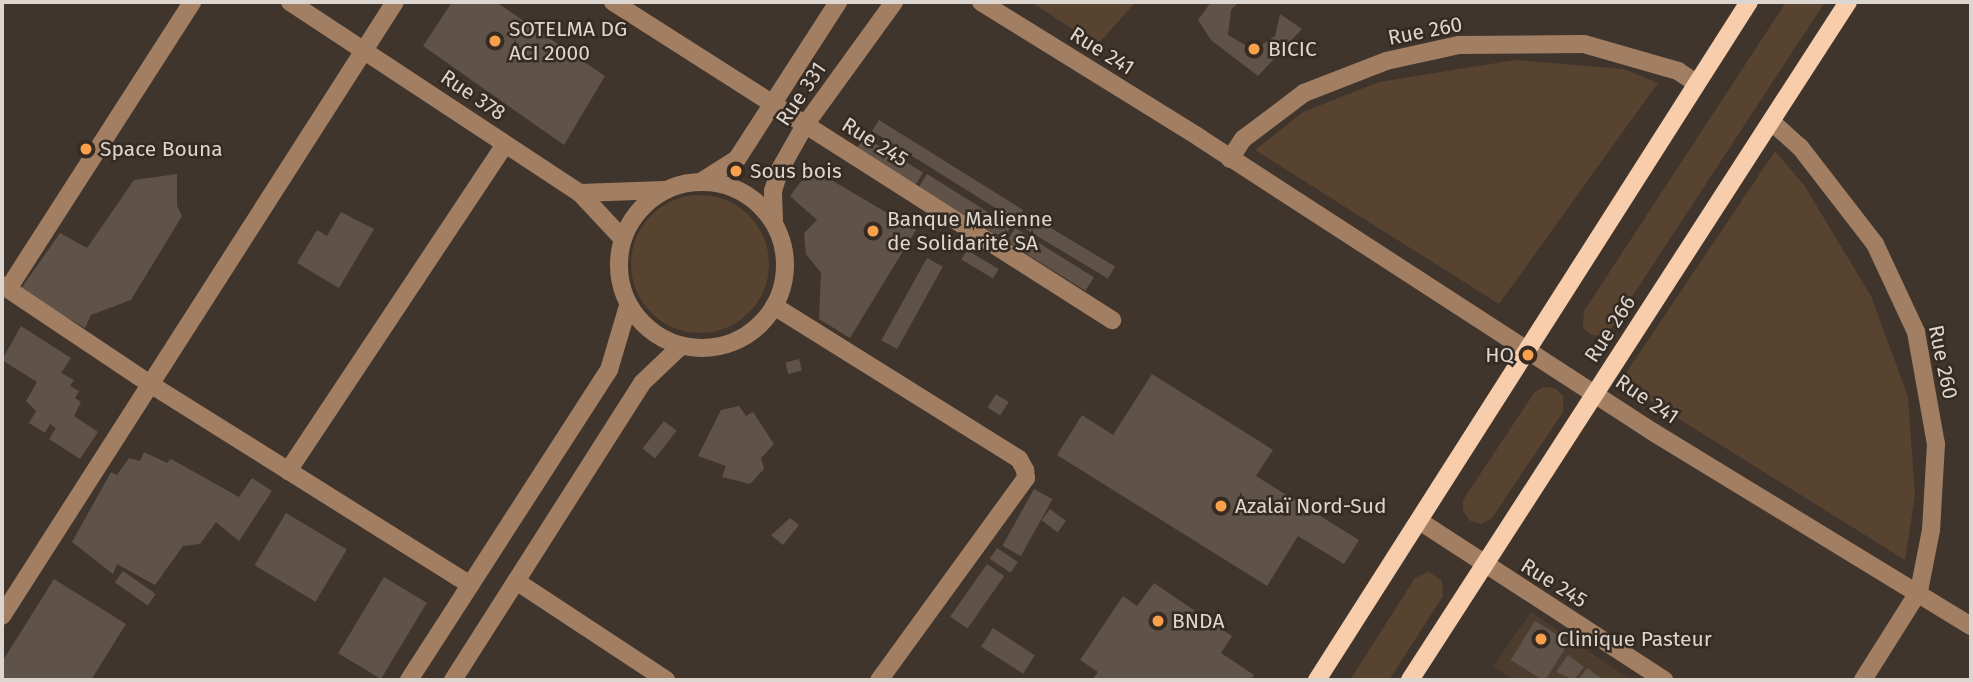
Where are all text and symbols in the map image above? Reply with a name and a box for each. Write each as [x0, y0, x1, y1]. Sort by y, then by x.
street label: Rue 260 [1386, 11, 1464, 51]
place label: SOTELMA DG ACI 2000 [509, 16, 627, 66]
street label: Rue 241 [1065, 22, 1139, 80]
marker: SOTELMA DG ACI 2000 [487, 33, 503, 49]
place label: BICIC [1268, 36, 1317, 62]
marker: BICIC [1246, 41, 1262, 57]
street label: Rue 331 [771, 57, 831, 131]
street label: Rue 378 [436, 64, 510, 126]
street label: Rue 245 [837, 112, 913, 172]
place label: Space Bouna [100, 136, 223, 162]
marker: Space Bouna [78, 141, 94, 157]
place label: Sous bois [750, 158, 842, 184]
marker: Sous bois [728, 163, 744, 179]
place label: Banque Malienne de Solidarité SA [887, 206, 1052, 256]
marker: Banque Malienne de Solidarité SA [865, 223, 881, 239]
street label: Rue 266 [1579, 291, 1641, 367]
street label: Rue 260 [1923, 323, 1963, 401]
place label: HQ [1485, 342, 1514, 368]
marker: HQ [1520, 347, 1536, 363]
street label: Rue 241 [1611, 369, 1683, 429]
place label: Azalaï Nord-Sud [1235, 493, 1387, 519]
marker: Azalaï Nord-Sud [1213, 498, 1229, 514]
street label: Rue 245 [1516, 553, 1592, 613]
place label: BNDA [1172, 608, 1224, 634]
marker: BNDA [1150, 613, 1166, 629]
place label: Clinique Pasteur [1557, 626, 1712, 652]
marker: Clinique Pasteur [1531, 629, 1551, 649]

